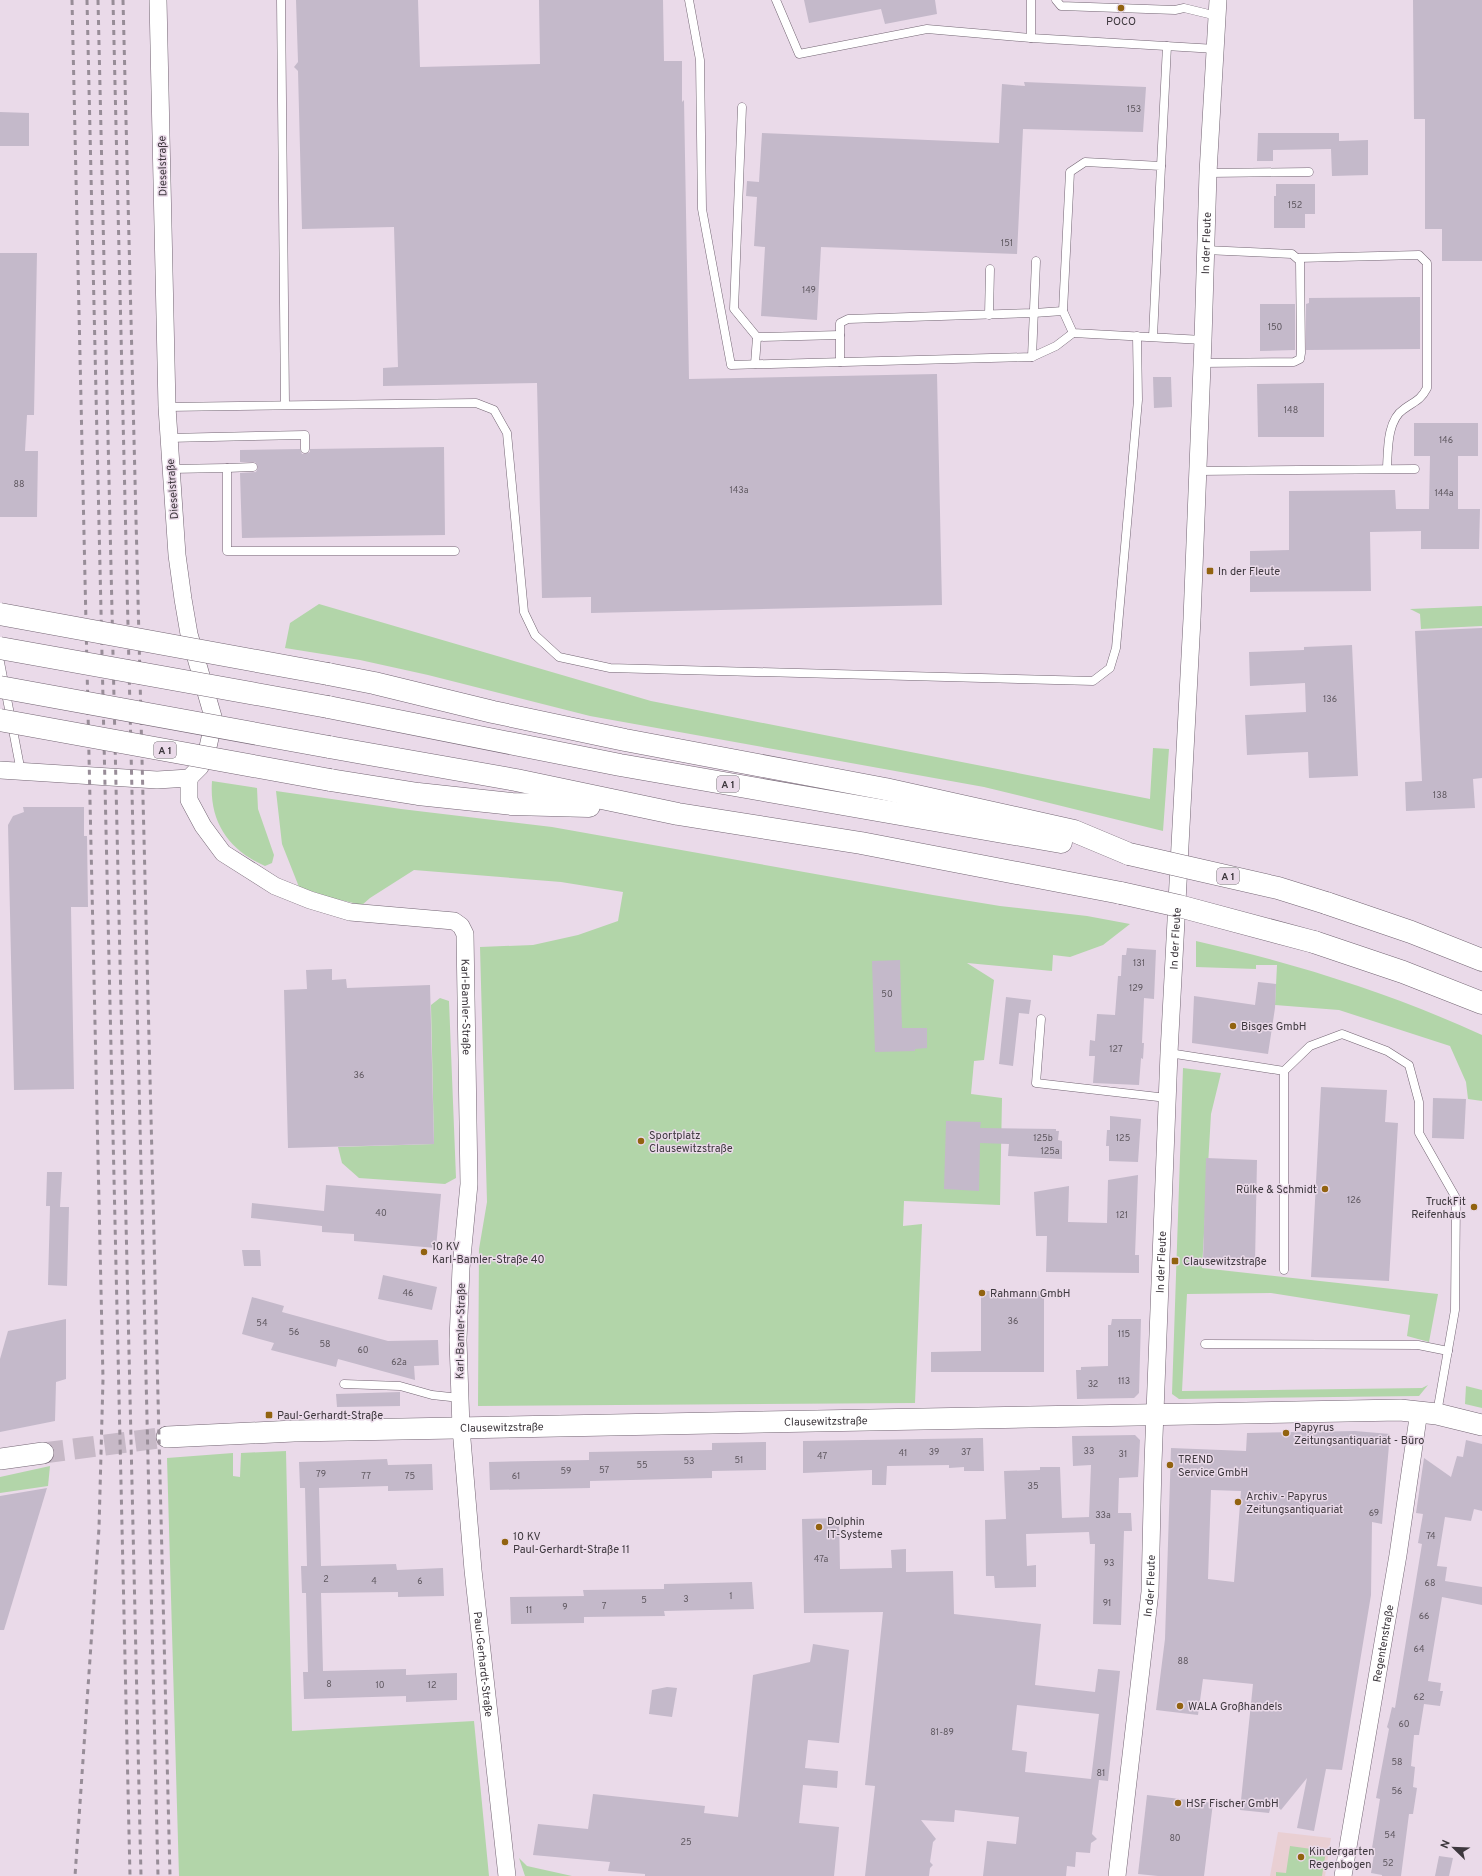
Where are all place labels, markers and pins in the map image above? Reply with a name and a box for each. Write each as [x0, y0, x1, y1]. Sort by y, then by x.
marker: POCO [1116, 3, 1126, 13]
place label: POCO [1106, 15, 1136, 29]
place label: In der Fleute [1218, 565, 1280, 579]
marker: In der Fleute [1205, 566, 1215, 576]
place label: Bisges GmbH [1241, 1020, 1307, 1034]
marker: Bisges GmbH [1228, 1021, 1238, 1031]
place label: Sportplatz Clausewitzstraße [649, 1129, 733, 1156]
marker: Sportplatz Clausewitzstraße [636, 1136, 646, 1146]
place label: Rülke & Schmidt [1236, 1183, 1317, 1197]
marker: Rülke & Schmidt [1320, 1184, 1330, 1194]
place label: TruckFit Reifenhaus [1411, 1195, 1466, 1222]
marker: TruckFit Reifenhaus [1469, 1202, 1479, 1212]
place label: 10 KV Karl-Bamler-Straße 40 [432, 1240, 545, 1267]
marker: 10 KV Karl-Bamler-Straße 40 [419, 1247, 429, 1257]
place label: Clausewitzstraße [1183, 1255, 1267, 1269]
marker: Clausewitzstraße [1170, 1256, 1180, 1266]
place label: Rahmann GmbH [990, 1287, 1071, 1301]
marker: Rahmann GmbH [977, 1288, 987, 1298]
place label: Paul-Gerhardt-Straße [277, 1409, 383, 1423]
marker: Paul-Gerhardt-Straße [264, 1410, 274, 1420]
place label: Papyrus Zeitungsantiquariat - Büro [1294, 1421, 1424, 1448]
marker: Papyrus Zeitungsantiquariat - Büro [1281, 1428, 1291, 1438]
place label: TREND Service GmbH [1178, 1453, 1248, 1480]
marker: TREND Service GmbH [1165, 1460, 1175, 1470]
place label: Archiv - Papyrus Zeitungsantiquariat [1246, 1490, 1343, 1517]
marker: Archiv - Papyrus Zeitungsantiquariat [1233, 1497, 1243, 1507]
place label: Dolphin IT-Systeme [827, 1515, 883, 1542]
marker: Dolphin IT-Systeme [814, 1522, 824, 1532]
place label: 10 KV Paul-Gerhardt-Straße 11 [513, 1530, 630, 1557]
marker: 10 KV Paul-Gerhardt-Straße 11 [500, 1537, 510, 1547]
place label: WALA Großhandels [1188, 1700, 1283, 1714]
marker: WALA Großhandels [1175, 1701, 1185, 1711]
place label: HSF Fischer GmbH [1186, 1797, 1279, 1811]
marker: HSF Fischer GmbH [1173, 1798, 1183, 1808]
place label: Kindergarten Regenbogen [1309, 1845, 1375, 1872]
marker: Kindergarten Regenbogen [1296, 1852, 1306, 1862]

